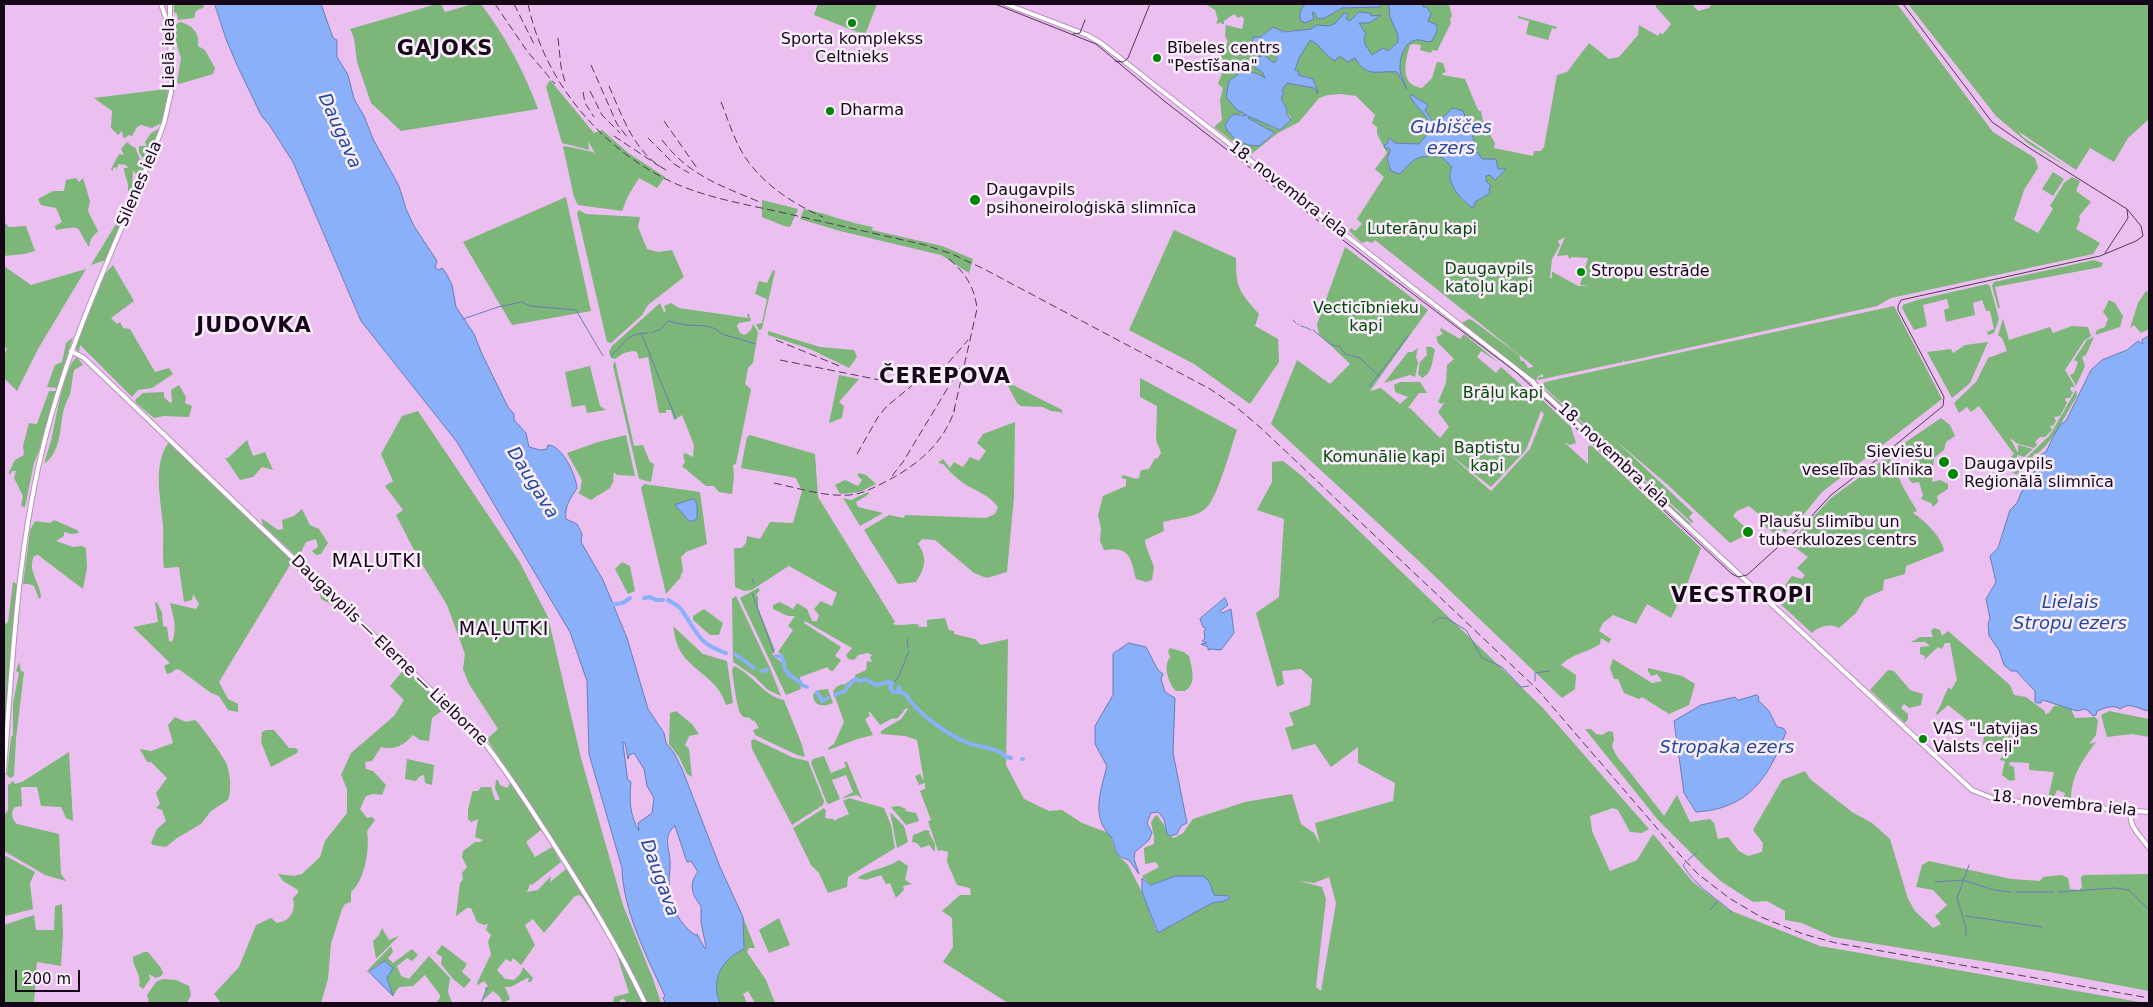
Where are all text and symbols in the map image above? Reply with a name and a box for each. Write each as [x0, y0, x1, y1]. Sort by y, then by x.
street label: Lielā iela [160, 17, 180, 89]
marker: Sporta komplekss Celtnieks [846, 17, 858, 29]
place label: Sporta komplekss Celtnieks [781, 30, 923, 68]
district label: GAJOKS [396, 37, 494, 63]
place label: Bībeles centrs "Pestīšana" [1167, 39, 1280, 77]
marker: Bībeles centrs "Pestīšana" [1151, 52, 1163, 64]
water label: Daugava [313, 90, 365, 172]
place label: Dharma [840, 101, 904, 121]
marker: Dharma [824, 105, 836, 117]
water label: Gubiščes ezers [1410, 117, 1492, 160]
street label: Silenes iela [113, 138, 167, 230]
street label: 18. novembra iela [1225, 138, 1351, 242]
place label: Daugavpils psihoneiroloģiskā slimnīca [986, 181, 1197, 219]
marker: Daugavpils psihoneiroloģiskā slimnīca [968, 193, 982, 207]
park label: Luterāņu kapi [1367, 220, 1477, 240]
park label: Daugavpils katoļu kapi [1444, 260, 1534, 298]
place label: Stropu estrāde [1591, 262, 1710, 282]
marker: Stropu estrāde [1575, 266, 1587, 278]
park label: Vecticībnieku kapi [1313, 299, 1419, 337]
district label: JUDOVKA [195, 314, 313, 340]
district label: ČEREPOVA [878, 365, 1012, 391]
park label: Brāļu kapi [1463, 384, 1543, 404]
street label: 18. novembra iela [1553, 399, 1673, 513]
park label: Baptistu kapi [1454, 439, 1520, 477]
water label: Daugava [502, 443, 562, 523]
place label: Sieviešu veselības klīnika [1802, 443, 1933, 481]
park label: Komunālie kapi [1323, 448, 1445, 468]
marker: Sieviešu veselības klīnika [1937, 455, 1951, 469]
place label: Daugavpils Reģionālā slimnīca [1964, 455, 2114, 493]
marker: Daugavpils Reģionālā slimnīca [1946, 467, 1960, 481]
place label: Plaušu slimību un tuberkulozes centrs [1759, 513, 1917, 551]
marker: Plaušu slimību un tuberkulozes centrs [1741, 525, 1755, 539]
district label: MAĻUTKI [331, 551, 423, 573]
street label: Daugavpils — Elerne — Lielborne [287, 552, 491, 750]
district label: VECSTROPI [1670, 584, 1814, 610]
water label: Lielais Stropu ezers [2013, 592, 2127, 634]
district label: MAĻUTKI [458, 619, 550, 641]
place label: VAS "Latvijas Valsts ceļi" [1933, 720, 2038, 758]
marker: VAS "Latvijas Valsts ceļi" [1917, 733, 1929, 745]
water label: Stropaka ezers [1660, 737, 1794, 759]
street label: 18. novembra iela [1991, 787, 2137, 821]
water label: Daugava [635, 837, 683, 919]
scale bar [18, 960, 82, 992]
text: 200 m [23, 970, 71, 988]

